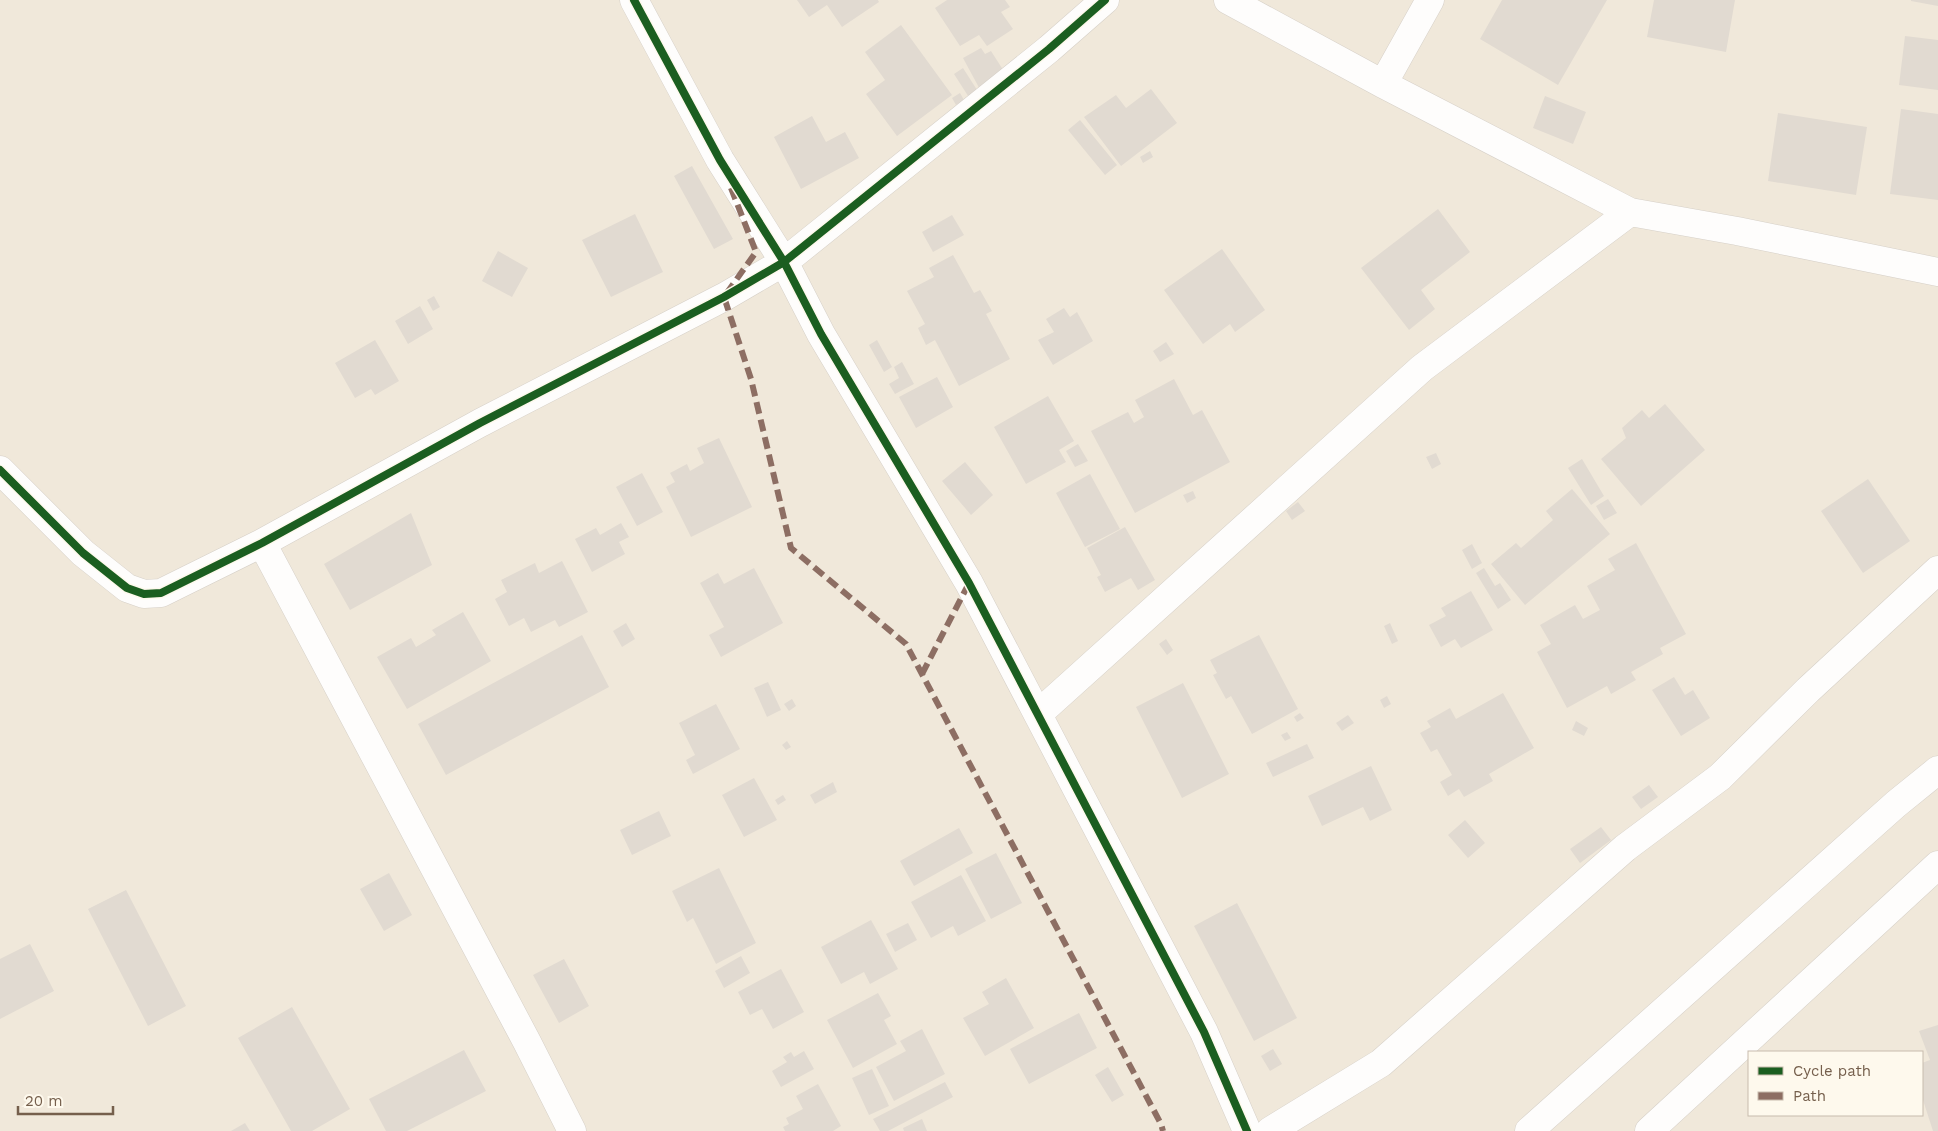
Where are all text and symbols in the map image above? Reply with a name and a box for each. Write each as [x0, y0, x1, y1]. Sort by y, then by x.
legend [1748, 1051, 1923, 1116]
text: Cycle path [1793, 1062, 1871, 1080]
scale bar [18, 1084, 112, 1116]
text: Path [1793, 1087, 1826, 1105]
text: 20 m [25, 1092, 63, 1110]

